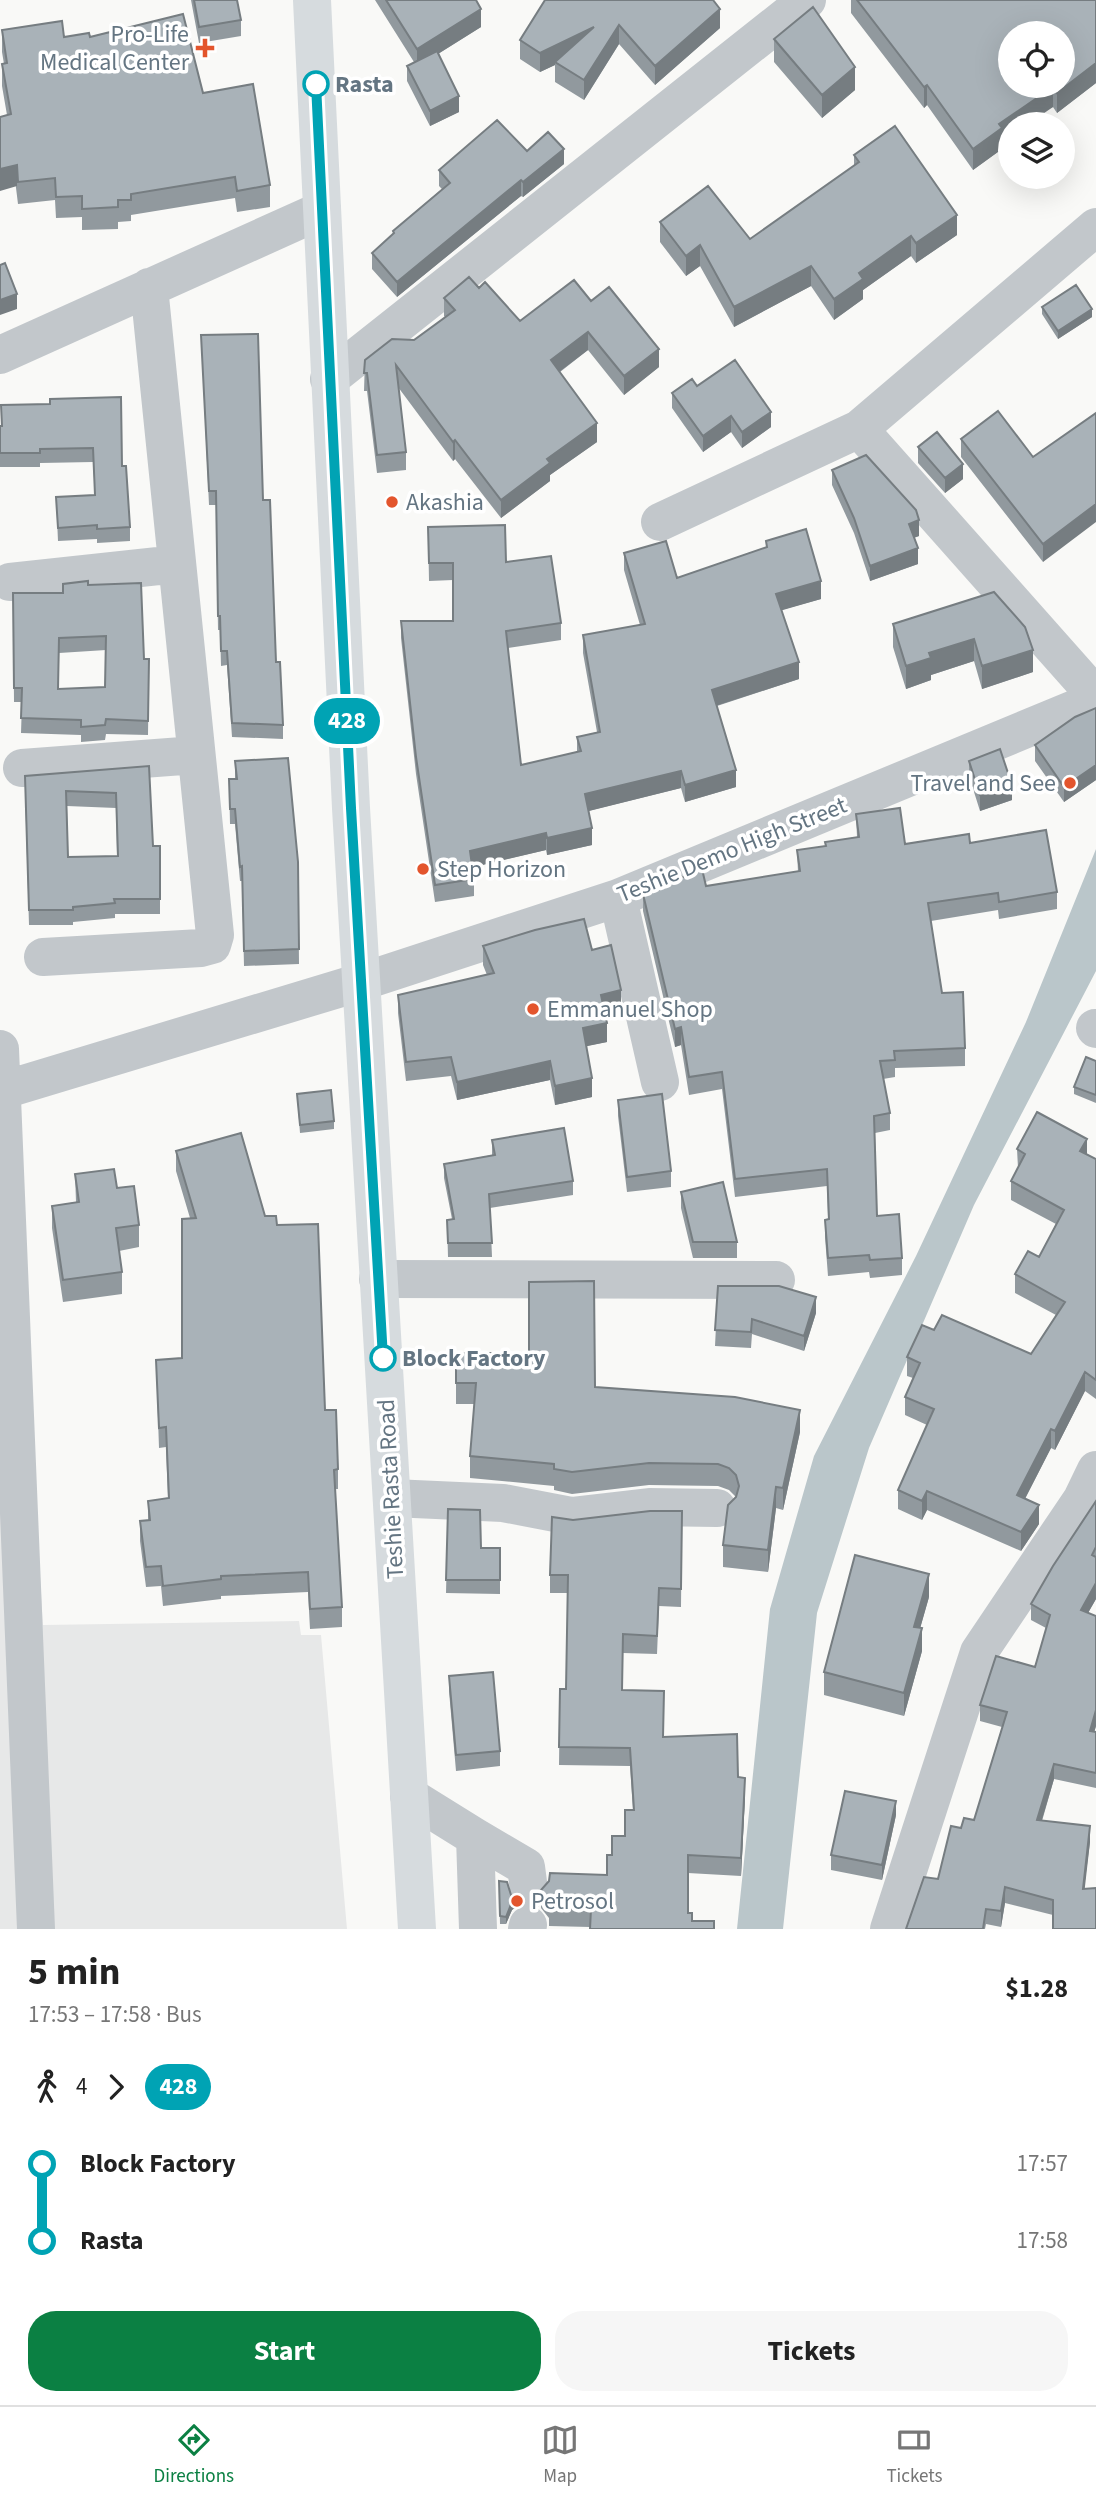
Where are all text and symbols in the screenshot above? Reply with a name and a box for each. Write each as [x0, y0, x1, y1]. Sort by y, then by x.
place label: Pro-Life Medical Center [40, 17, 190, 80]
map controls [998, 21, 1075, 189]
button: locate [998, 21, 1075, 98]
marker: Pro-Life Medical Center [195, 38, 215, 58]
place label: Rasta [335, 67, 394, 102]
marker: Rasta [303, 71, 329, 97]
button: layers [998, 112, 1075, 189]
place label: Akashia [406, 485, 484, 520]
marker: Akashia [384, 494, 400, 510]
line badge: 428 [307, 698, 387, 744]
text: 428 [328, 703, 366, 738]
place label: Travel and See [910, 766, 1056, 801]
marker: Travel and See [1062, 775, 1078, 791]
street label: Teshie Demo High Street [612, 788, 852, 912]
place label: Step Horizon [437, 852, 566, 887]
marker: Step Horizon [415, 861, 431, 877]
place label: Emmanuel Shop [547, 992, 713, 1027]
marker: Emmanuel Shop [525, 1001, 541, 1017]
place label: Block Factory [402, 1341, 546, 1376]
marker: Block Factory [370, 1345, 396, 1371]
street label: Teshie Rasta Road [369, 1398, 413, 1580]
place label: Petrosol [531, 1884, 614, 1919]
marker: Petrosol [509, 1893, 525, 1909]
text: 5 min [28, 1945, 120, 1999]
text: $1.28 [1005, 1970, 1068, 2007]
text: 17:53 – 17:58 · Bus [28, 1998, 202, 2031]
icon: walk [28, 2068, 66, 2106]
icon: forward [97, 2068, 135, 2106]
text: 428 [159, 2069, 197, 2104]
text: 4 [76, 2070, 87, 2103]
text: Block Factory [80, 2145, 235, 2182]
text: 17:57 [1017, 2147, 1068, 2180]
text: Rasta [80, 2222, 144, 2259]
text: 17:58 [1017, 2224, 1068, 2257]
button: Start [28, 2311, 541, 2391]
button: Tickets [555, 2311, 1068, 2391]
tab: Directions [154, 2421, 234, 2490]
tab: Map [541, 2421, 579, 2490]
tab: Tickets [886, 2421, 942, 2490]

